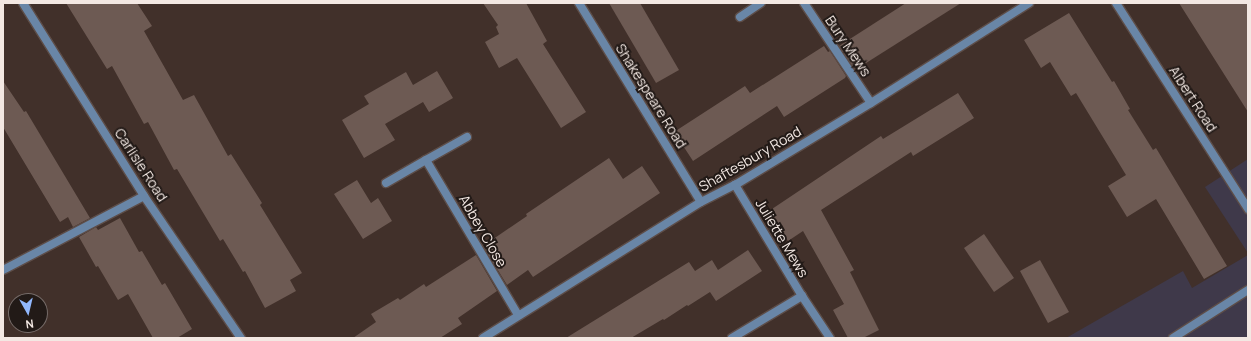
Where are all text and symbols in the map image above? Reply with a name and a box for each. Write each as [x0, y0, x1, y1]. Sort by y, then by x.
street label: Bury Mews [822, 12, 874, 80]
street label: Shakespeare Road [612, 41, 690, 151]
street label: Albert Road [1165, 63, 1221, 135]
street label: Shaftesbury Road [696, 123, 804, 195]
street label: Carlisle Road [111, 125, 171, 205]
street label: Abbey Close [456, 192, 510, 270]
street label: Juliette Mews [752, 196, 812, 280]
north arrow [8, 293, 48, 333]
text: N [25, 316, 35, 332]

